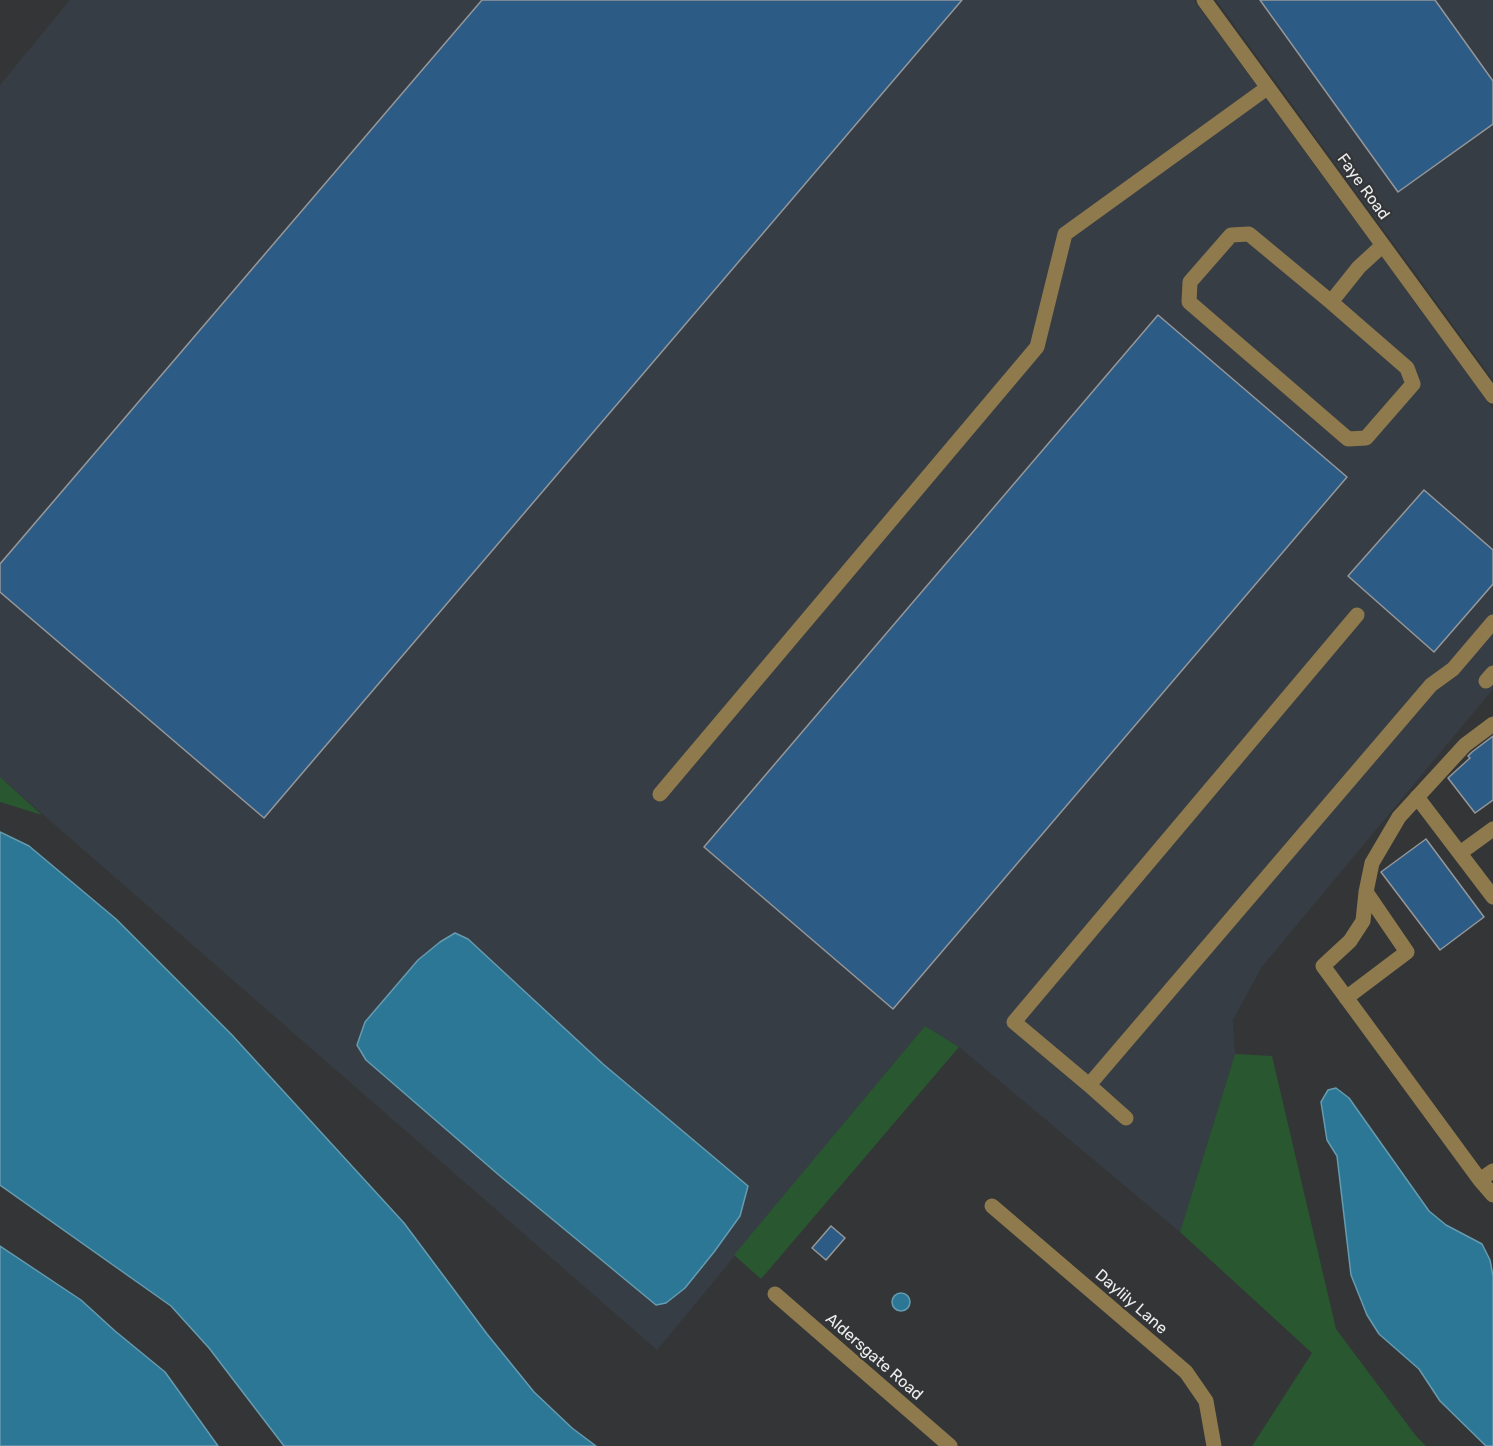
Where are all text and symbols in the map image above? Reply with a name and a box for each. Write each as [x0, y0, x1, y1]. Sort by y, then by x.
street label: Faye Road [1333, 150, 1393, 224]
street label: Daylily Lane [1091, 1265, 1171, 1339]
street label: Aldersgate Road [821, 1310, 927, 1404]

